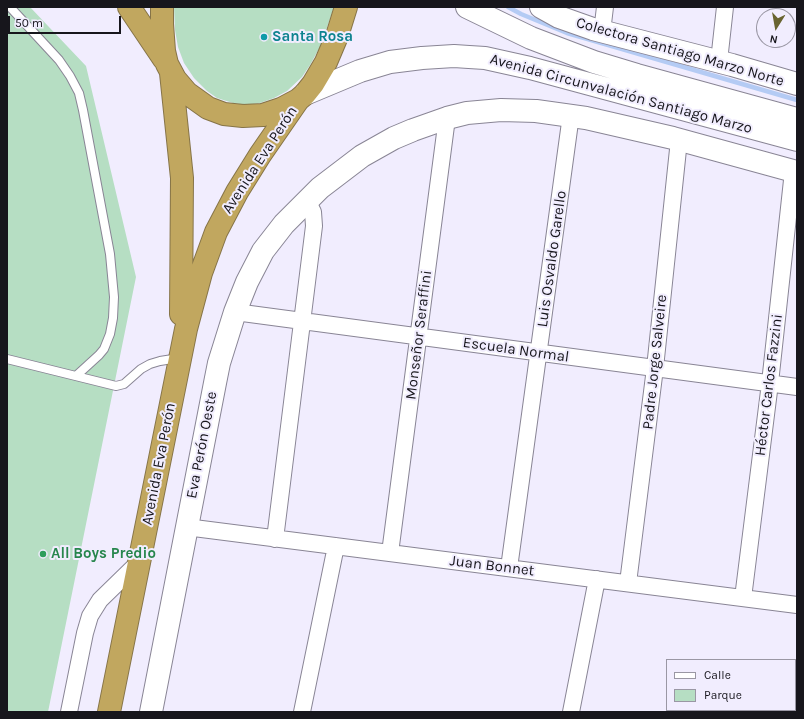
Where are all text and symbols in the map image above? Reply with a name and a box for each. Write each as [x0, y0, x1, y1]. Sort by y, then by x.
scale bar [10, 8, 123, 34]
north arrow [756, 8, 796, 48]
street label: Colectora Santiago Marzo Norte [574, 14, 786, 90]
text: 50 m [15, 16, 43, 30]
place label: Santa Rosa [272, 28, 353, 46]
marker: Santa Rosa [259, 32, 269, 42]
street label: Avenida Circunvalación Santiago Marzo [488, 50, 754, 138]
street label: Avenida Eva Perón [219, 103, 301, 217]
street label: Luis Osvaldo Garello [533, 189, 571, 329]
street label: Monseñor Seraffini [402, 269, 436, 401]
street label: Padre Jorge Salveire [639, 294, 671, 430]
street label: Héctor Carlos Fazzini [751, 313, 787, 457]
street label: Escuela Normal [462, 334, 570, 366]
street label: Eva Perón Oeste [183, 390, 221, 500]
street label: Avenida Eva Perón [138, 401, 180, 527]
place label: All Boys Predio [51, 545, 156, 563]
marker: All Boys Predio [38, 549, 48, 559]
street label: Juan Bonnet [449, 552, 535, 580]
legend [666, 659, 796, 711]
text: Calle [704, 668, 731, 682]
text: Parque [704, 688, 742, 702]

